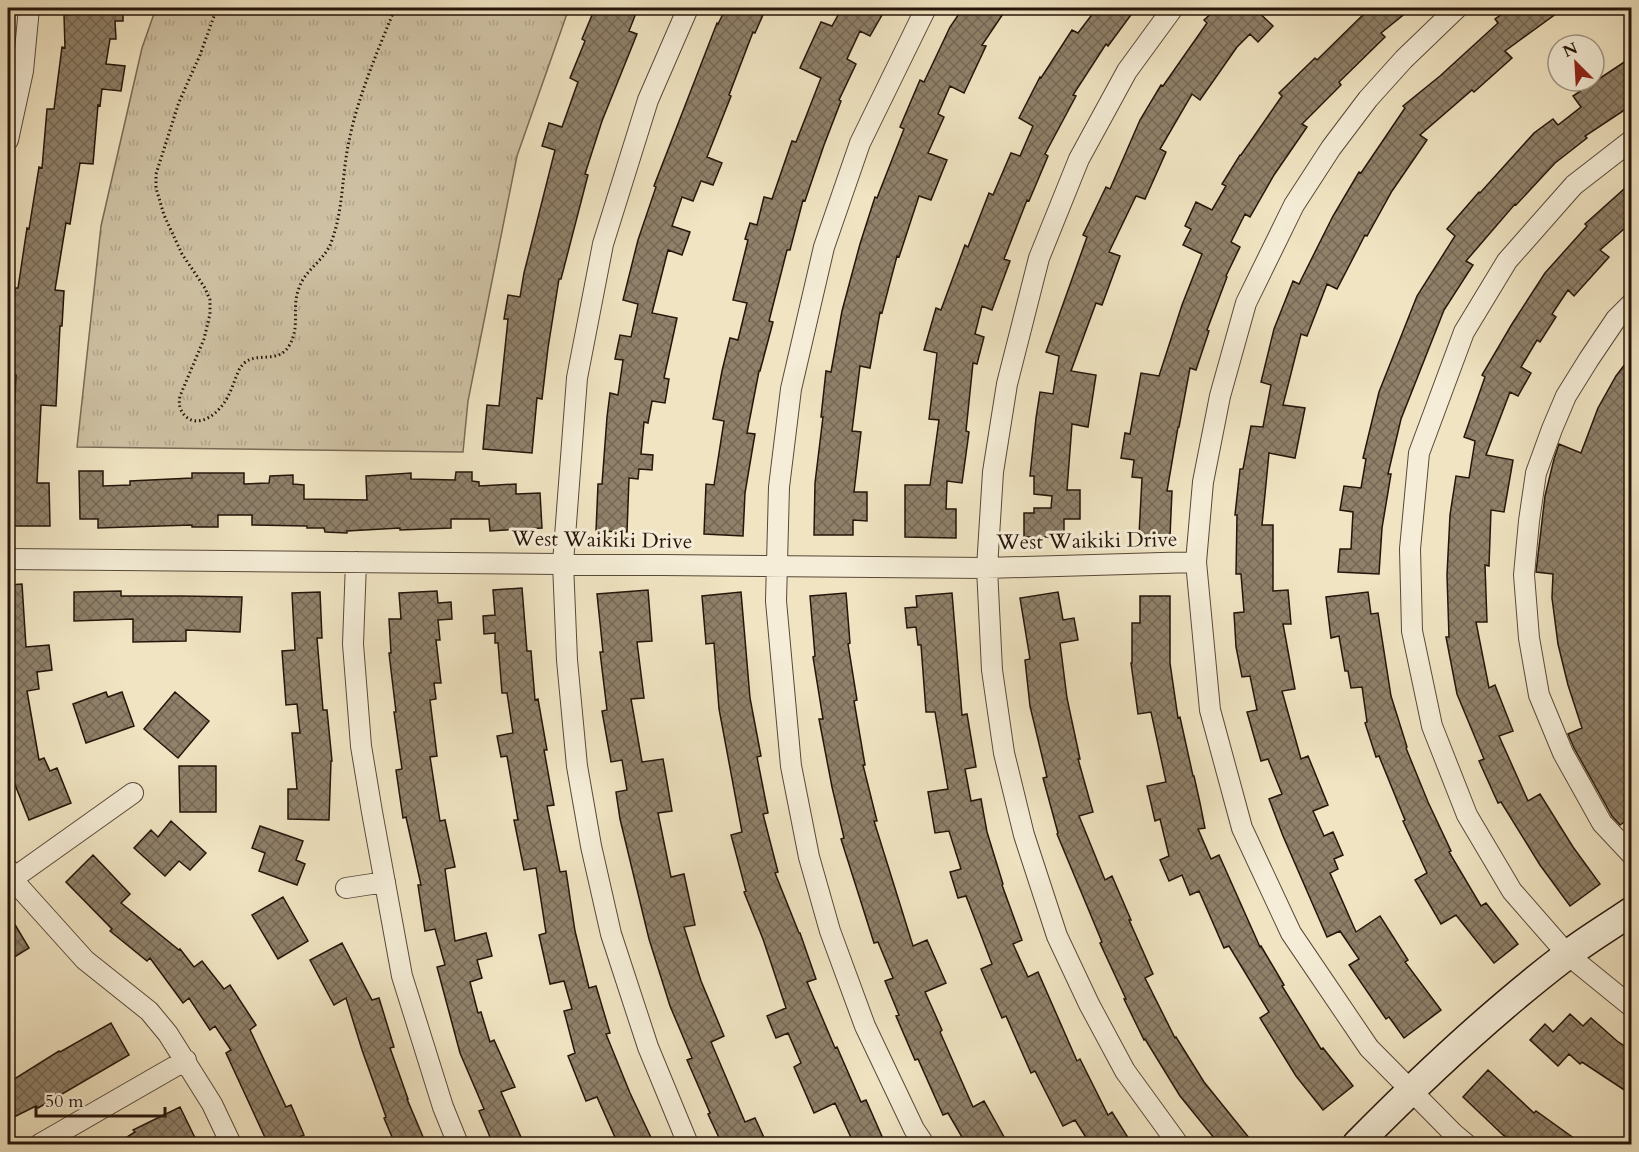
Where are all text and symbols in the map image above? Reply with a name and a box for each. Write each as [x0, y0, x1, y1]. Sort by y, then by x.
north arrow [1546, 33, 1606, 93]
text: N [1559, 37, 1581, 63]
street label: West Waikiki Drive [510, 524, 693, 556]
street label: West Waikiki Drive [995, 525, 1178, 557]
scale bar [36, 1080, 165, 1118]
text: 50 m [45, 1089, 84, 1114]

